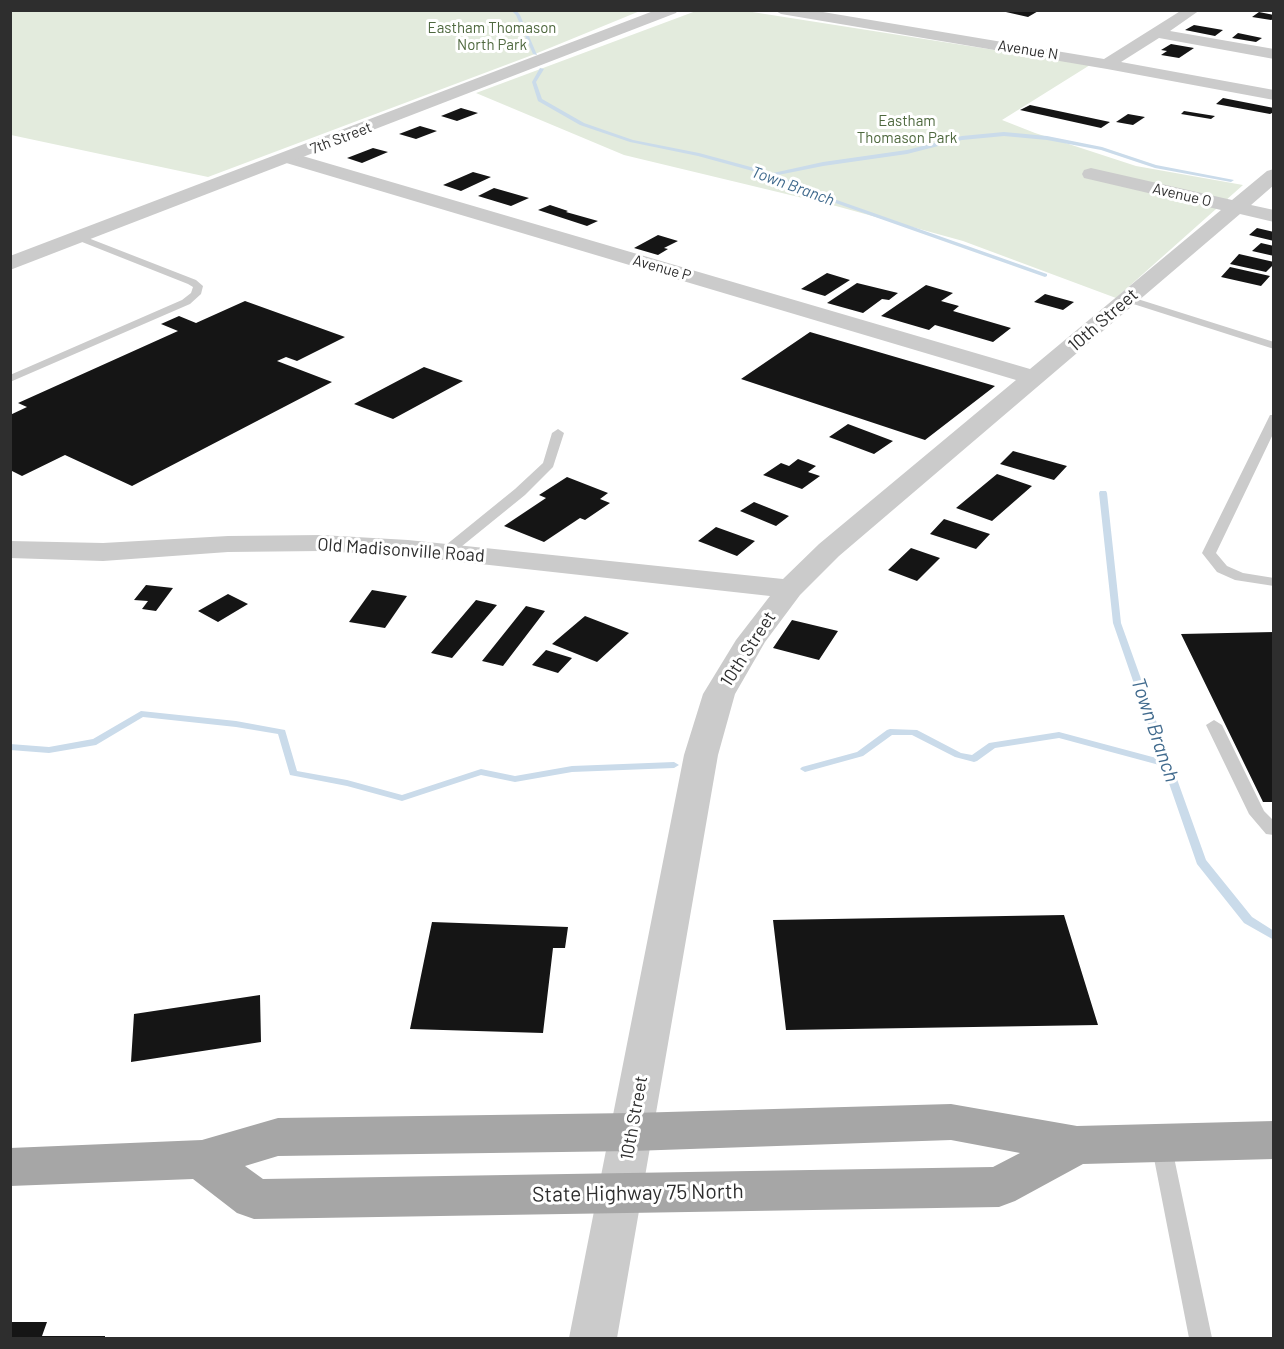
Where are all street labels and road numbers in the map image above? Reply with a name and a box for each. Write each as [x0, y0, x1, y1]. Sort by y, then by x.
street label: Avenue N [997, 36, 1059, 64]
street label: 7th Street [308, 118, 374, 158]
street label: Avenue O [1151, 179, 1213, 211]
street label: Avenue P [631, 251, 693, 285]
street label: 10th Street [1064, 284, 1142, 356]
street label: Old Madisonville Road [317, 533, 485, 567]
street label: 10th Street [716, 607, 780, 691]
street label: 10th Street [616, 1074, 652, 1162]
street label: State Highway 75 North [532, 1179, 744, 1207]

